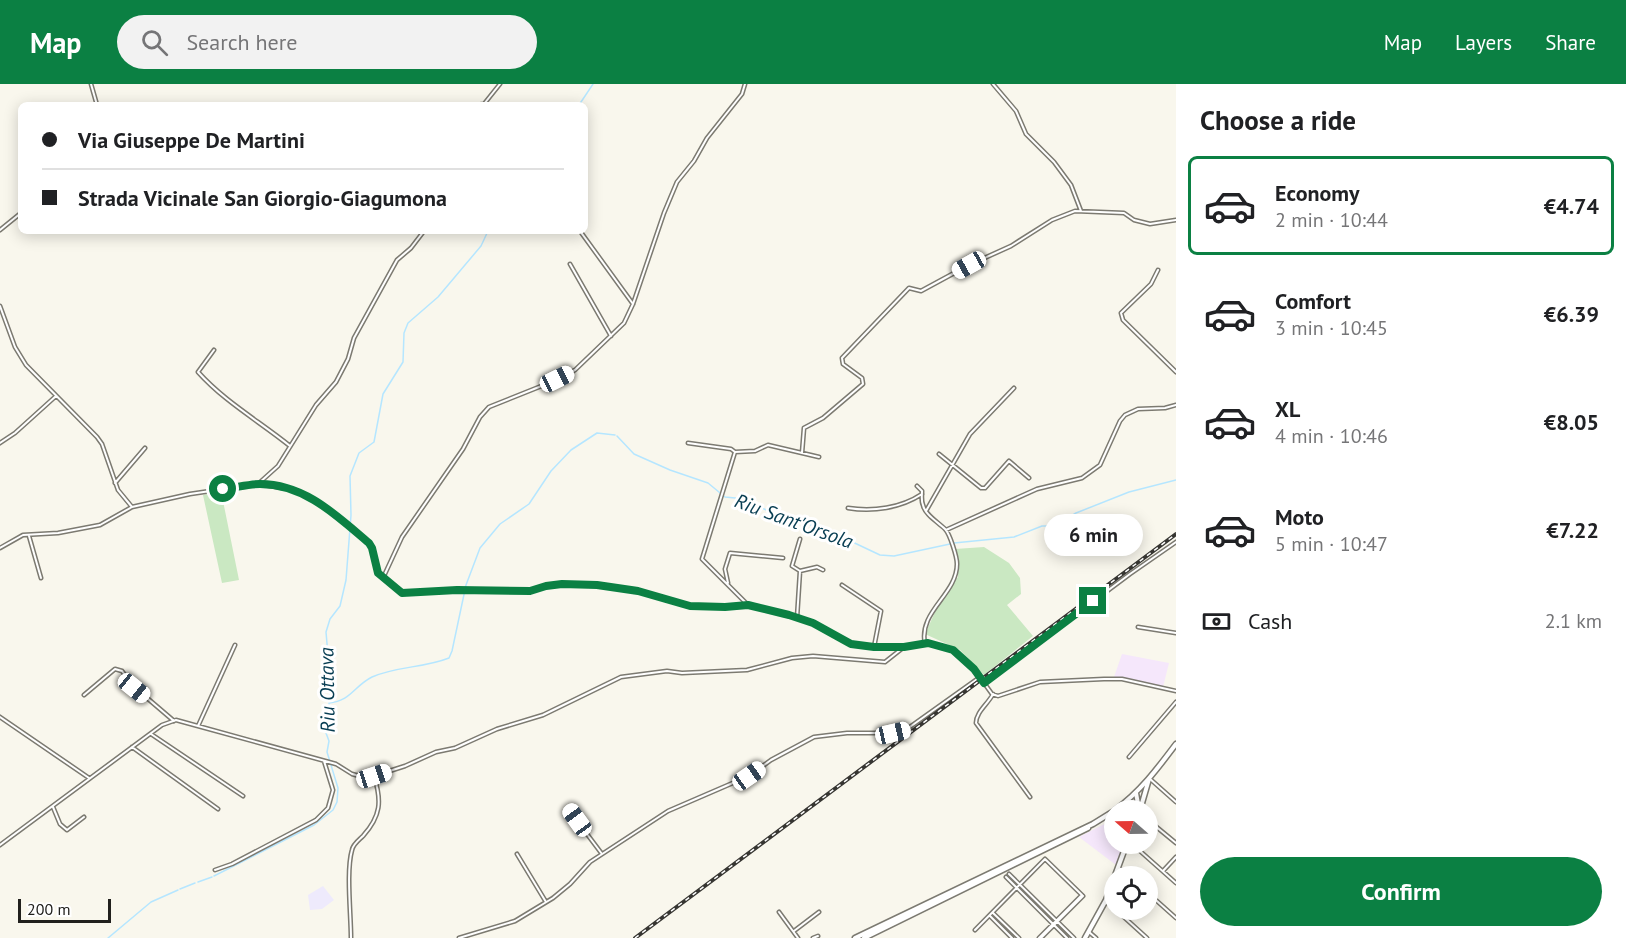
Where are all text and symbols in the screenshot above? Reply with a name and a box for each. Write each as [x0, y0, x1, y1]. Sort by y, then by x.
search box [117, 15, 537, 69]
text: Map [30, 24, 81, 61]
icon: search [138, 26, 171, 59]
text: Search here [186, 28, 297, 56]
text: Map [1384, 29, 1422, 56]
text: Layers [1455, 29, 1512, 56]
text: Share [1545, 29, 1596, 56]
text: Choose a ride [1200, 103, 1356, 137]
text: Via Giuseppe De Martini [78, 126, 305, 154]
icon: car [1203, 179, 1257, 233]
text: Economy [1275, 179, 1359, 207]
text: Strada Vicinale San Giorgio-Giagumona [78, 184, 447, 212]
text: €4.74 [1544, 192, 1599, 220]
text: 2 min · 10:44 [1275, 207, 1388, 233]
car [949, 248, 989, 282]
icon: car [1203, 287, 1257, 341]
text: Comfort [1275, 287, 1351, 315]
text: €6.39 [1544, 300, 1599, 328]
text: 3 min · 10:45 [1275, 315, 1388, 341]
car [537, 363, 577, 395]
icon: car [1203, 395, 1257, 449]
text: XL [1275, 395, 1300, 423]
text: €8.05 [1544, 408, 1599, 436]
text: 4 min · 10:46 [1275, 423, 1388, 449]
route start [209, 475, 236, 502]
water label: Riu Sant'Orsola [731, 488, 857, 555]
icon: car [1203, 503, 1257, 557]
text: Moto [1275, 503, 1324, 531]
callout: 6 min [1044, 514, 1142, 556]
text: €7.22 [1546, 516, 1599, 544]
text: 6 min [1069, 522, 1118, 548]
text: 5 min · 10:47 [1275, 531, 1388, 557]
route end [1079, 587, 1106, 614]
icon: cash [1200, 605, 1233, 638]
text: Cash [1248, 607, 1292, 635]
text: 2.1 km [1545, 608, 1602, 634]
water label: Riu Ottava [313, 647, 341, 733]
car [114, 670, 154, 706]
car [873, 720, 913, 746]
car [729, 758, 769, 794]
car [354, 762, 394, 790]
car [559, 800, 595, 840]
north arrow [1104, 800, 1158, 854]
map controls [1104, 800, 1158, 920]
button: Confirm [1200, 857, 1602, 926]
button: locate [1104, 866, 1158, 920]
scale bar [18, 896, 111, 924]
text: 200 m [27, 899, 70, 919]

